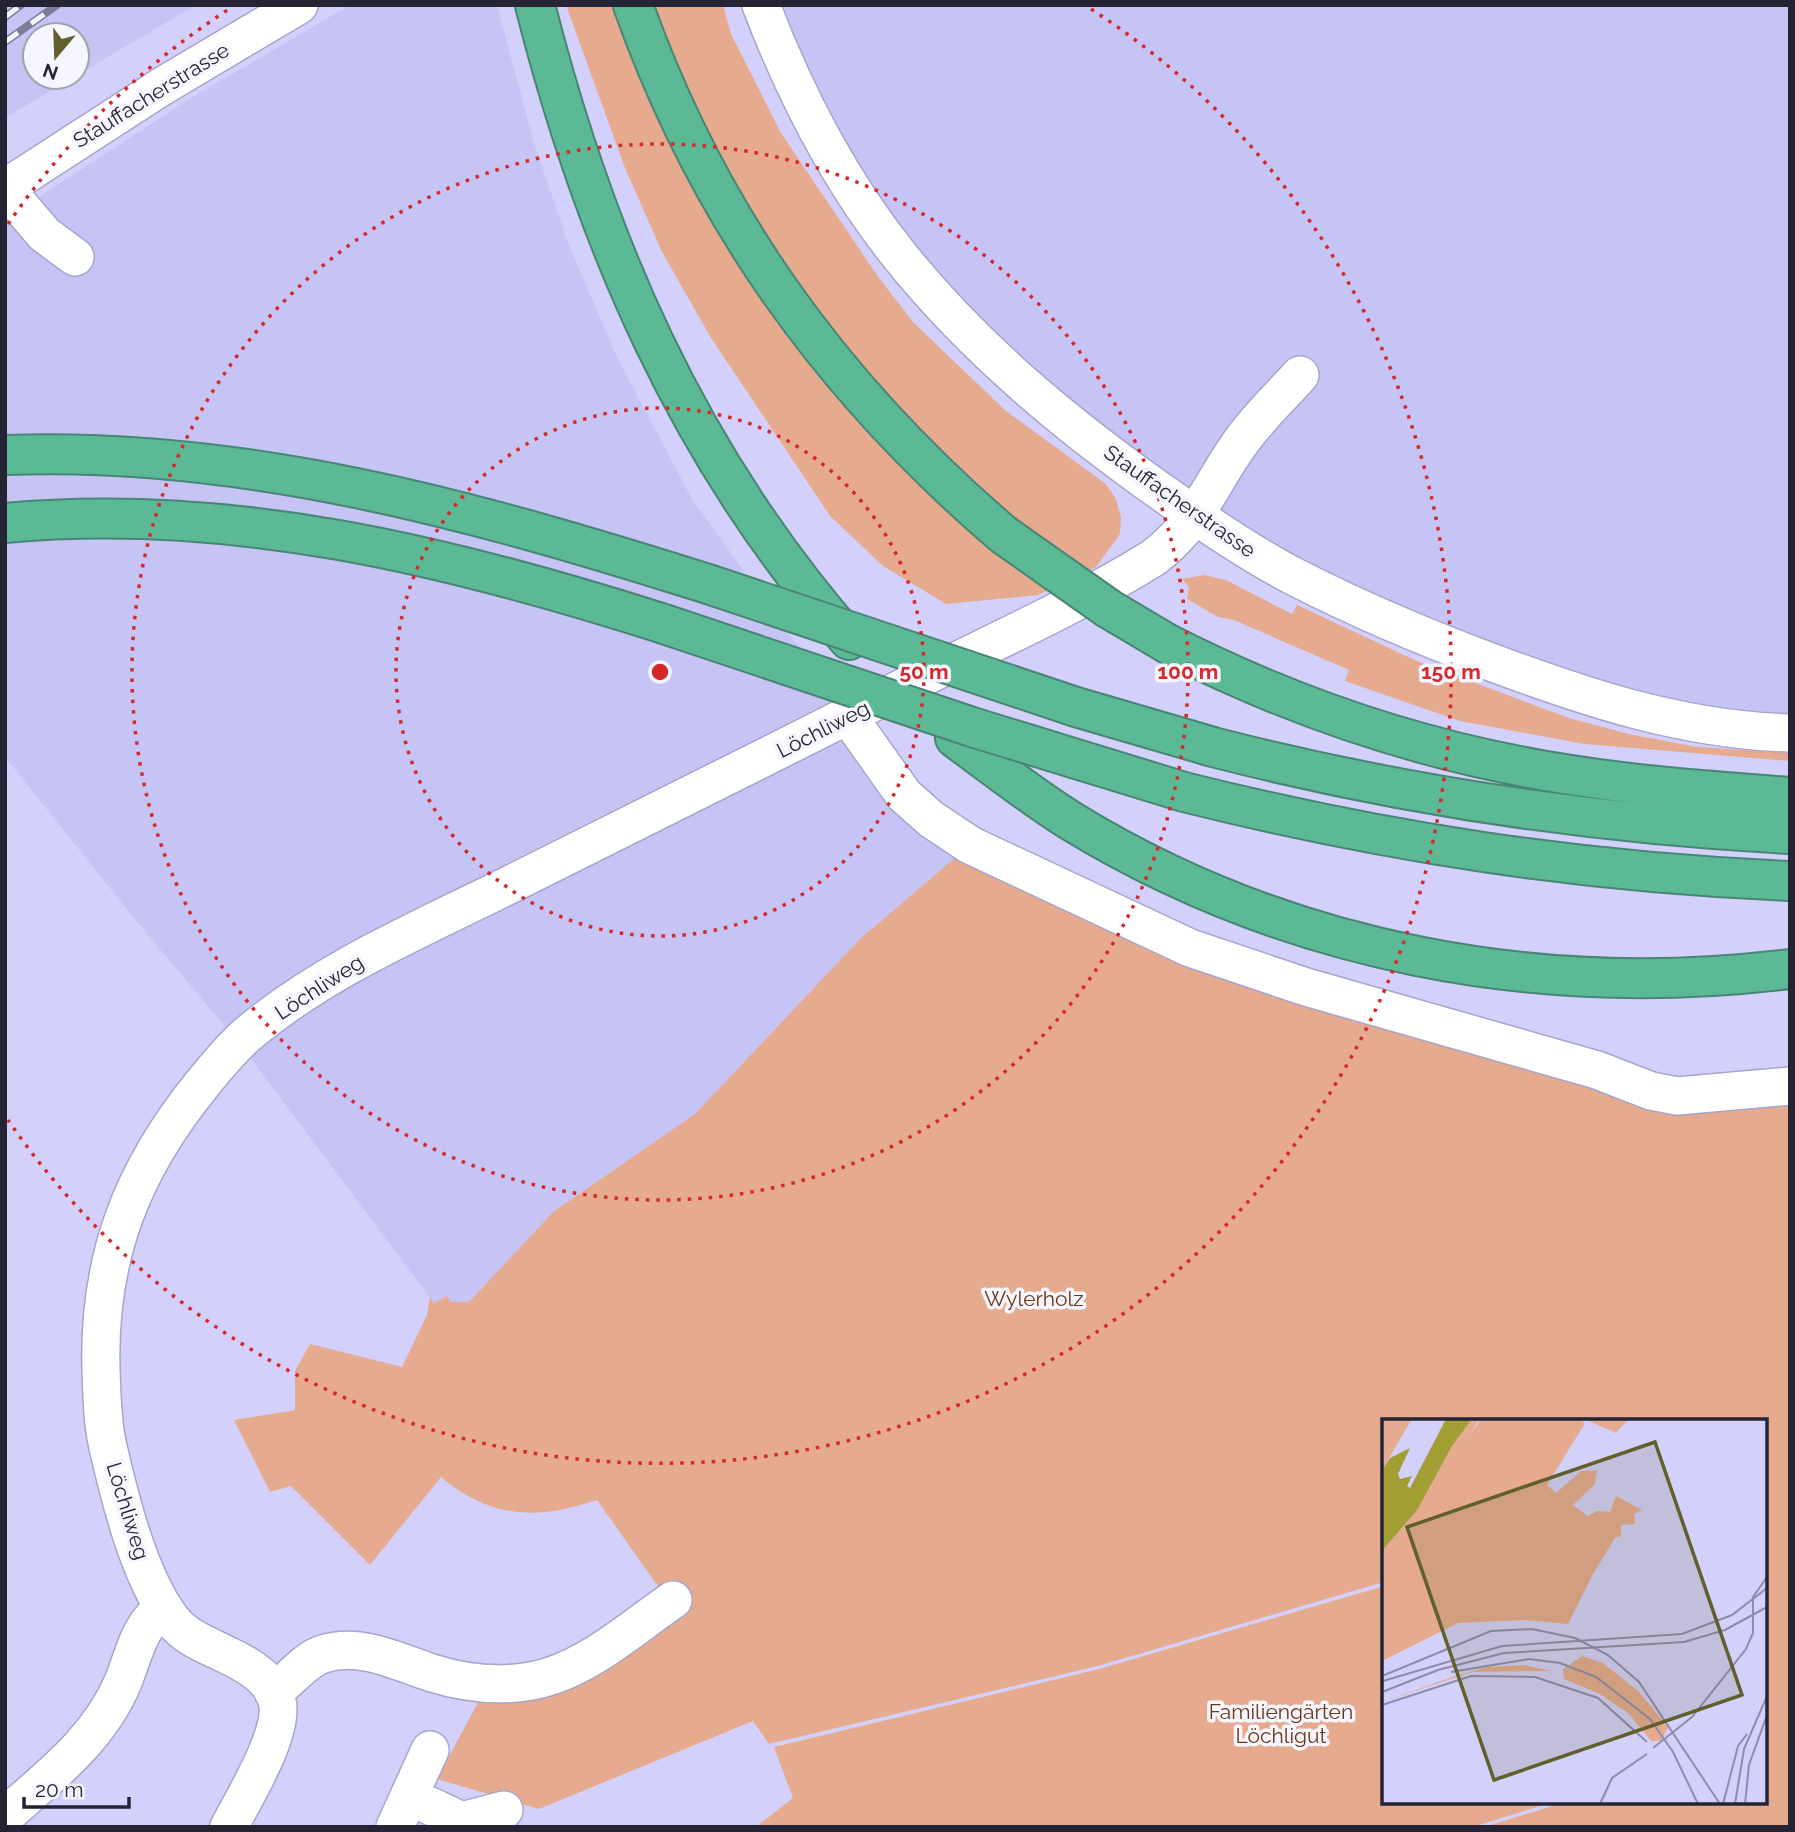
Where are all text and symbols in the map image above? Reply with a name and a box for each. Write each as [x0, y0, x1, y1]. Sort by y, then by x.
north arrow [21, 21, 91, 91]
street label: Stauffacherstrasse [68, 37, 234, 153]
text: N [40, 59, 61, 85]
street label: Stauffacherstrasse [1099, 439, 1261, 563]
text: 50 m [899, 659, 949, 684]
text: 100 m [1158, 659, 1218, 684]
text: 150 m [1421, 659, 1481, 684]
centre of rings [648, 660, 672, 684]
street label: Löchliweg [773, 695, 873, 763]
street label: Löchliweg [270, 949, 368, 1025]
park label: Wylerholz [984, 1286, 1084, 1311]
inset map [1382, 1419, 1767, 1804]
street label: Löchliweg [101, 1459, 155, 1563]
park label: Familiengärten Löchligut [1209, 1699, 1353, 1748]
scale bar [24, 1766, 130, 1810]
text: 20 m [35, 1777, 83, 1802]

